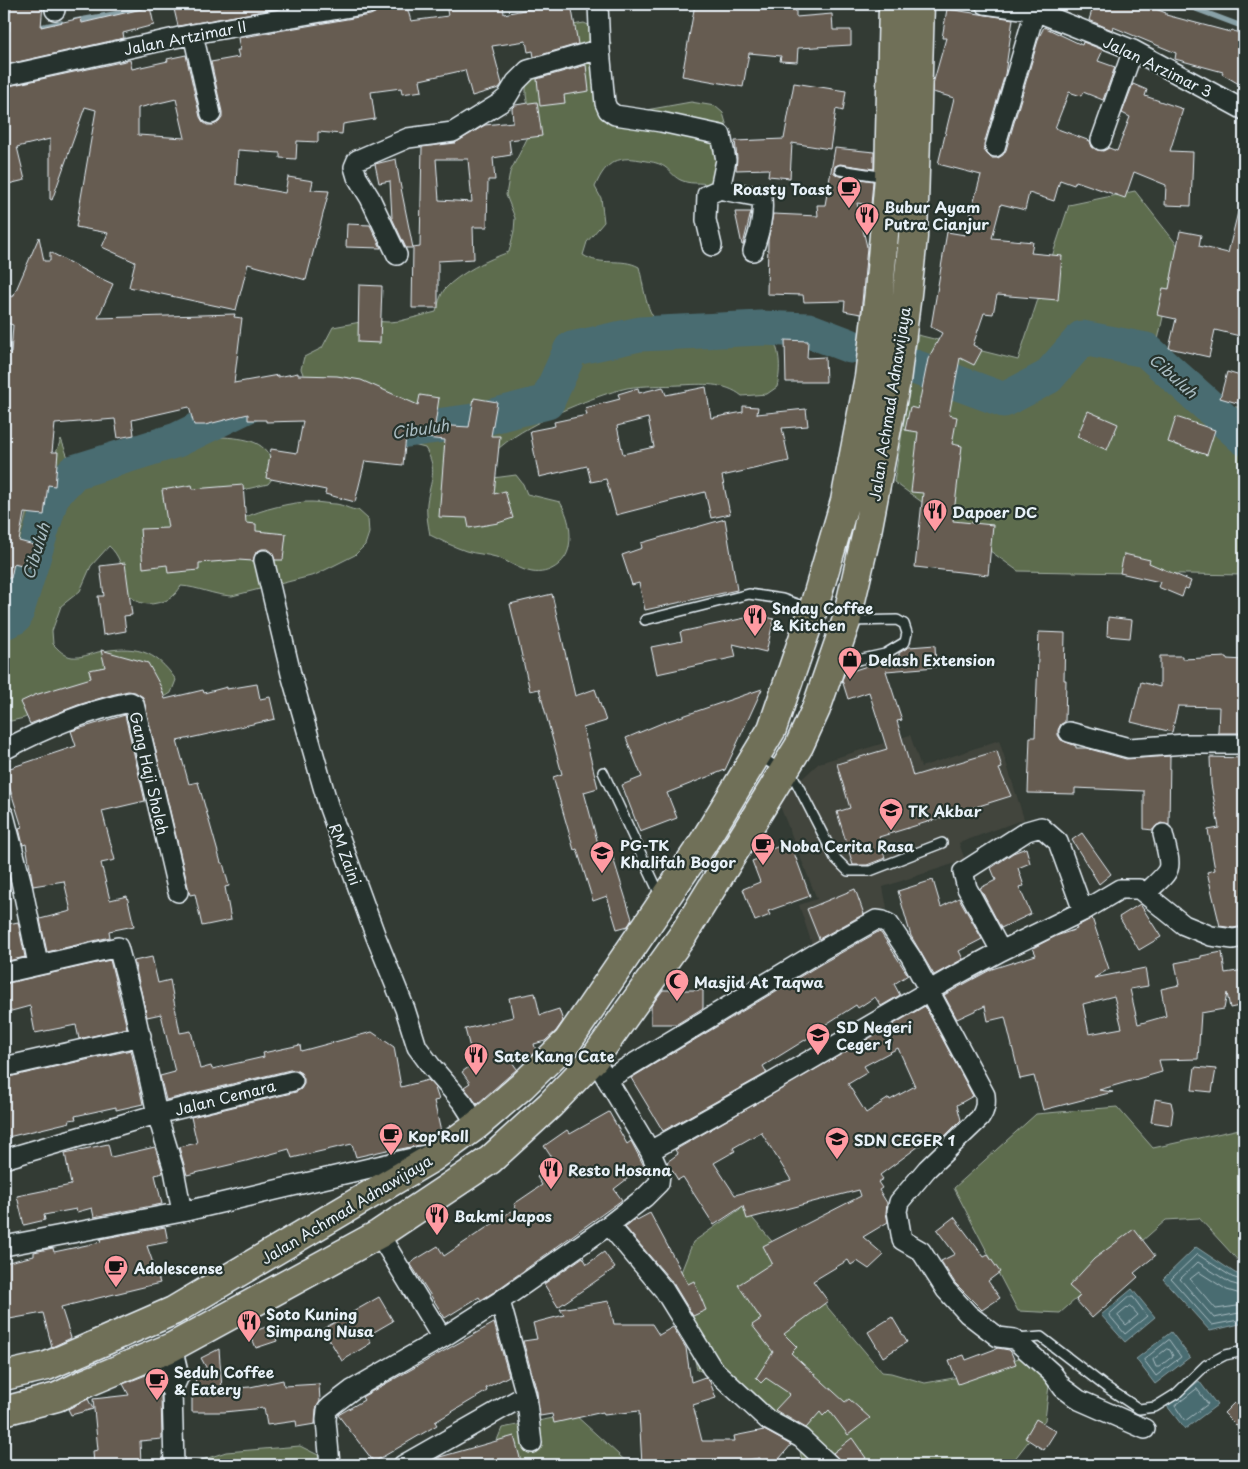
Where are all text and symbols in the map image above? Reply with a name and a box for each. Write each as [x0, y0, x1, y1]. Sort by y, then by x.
street label: Jalan Artzimar II [122, 14, 248, 60]
street label: Jalan Arzimar 3 [1099, 30, 1217, 102]
cafe icon: Roasty Toast [836, 175, 862, 209]
place label: Roasty Toast [733, 177, 832, 200]
place label: Bubur Ayam Putra Cianjur [884, 195, 989, 235]
restaurant icon: Bubur Ayam Putra Cianjur [854, 202, 880, 236]
street label: Jalan Achmad Adnawijaya [862, 305, 916, 503]
water label: Cibuluh [1145, 347, 1204, 404]
water label: Cibuluh [390, 412, 451, 444]
restaurant icon: Dapoer DC [922, 498, 948, 532]
place label: Dapoer DC [952, 500, 1037, 523]
water label: Cibuluh [15, 519, 55, 582]
place label: Snday Coffee & Kitchen [772, 596, 874, 636]
restaurant icon: Snday Coffee & Kitchen [742, 603, 768, 637]
shop icon: Delash Extension [837, 646, 863, 680]
place label: Delash Extension [868, 648, 995, 671]
street label: Gang Haji Sholeh [125, 709, 175, 837]
school or university icon: TK Akbar [878, 797, 904, 831]
place label: TK Akbar [908, 799, 982, 822]
street label: RM Zaini [324, 820, 368, 888]
cafe icon: Noba Cerita Rasa [750, 832, 776, 866]
place label: PG-TK Khalifah Bogor [620, 833, 736, 873]
place label: Noba Cerita Rasa [780, 834, 915, 857]
school or university icon: PG-TK Khalifah Bogor [589, 840, 615, 874]
mosque icon: Masjid At Taqwa [664, 968, 690, 1002]
place label: Masjid At Taqwa [694, 970, 824, 993]
place label: SD Negeri Ceger 1 [836, 1015, 912, 1055]
school or university icon: SD Negeri Ceger 1 [805, 1022, 831, 1056]
restaurant icon: Sate Kang Cate [463, 1042, 489, 1076]
place label: Sate Kang Cate [494, 1044, 615, 1067]
street label: Jalan Cemara [172, 1073, 278, 1121]
cafe icon: Kop'Roll [378, 1122, 404, 1156]
place label: Kop'Roll [408, 1124, 468, 1147]
school or university icon: SDN CEGER 1 [824, 1126, 850, 1160]
place label: SDN CEGER 1 [854, 1128, 955, 1151]
street label: Jalan Achmad Adnawijaya [256, 1148, 437, 1269]
restaurant icon: Resto Hosana [538, 1156, 564, 1190]
place label: Resto Hosana [568, 1158, 672, 1181]
restaurant icon: Bakmi Japos [424, 1202, 450, 1236]
place label: Bakmi Japos [454, 1204, 552, 1227]
cafe icon: Adolescense [103, 1254, 129, 1288]
place label: Adolescense [133, 1256, 223, 1279]
place label: Soto Kuning Simpang Nusa [266, 1302, 374, 1342]
restaurant icon: Soto Kuning Simpang Nusa [236, 1309, 262, 1343]
place label: Seduh Coffee & Eatery [174, 1360, 275, 1400]
cafe icon: Seduh Coffee & Eatery [144, 1367, 170, 1401]

